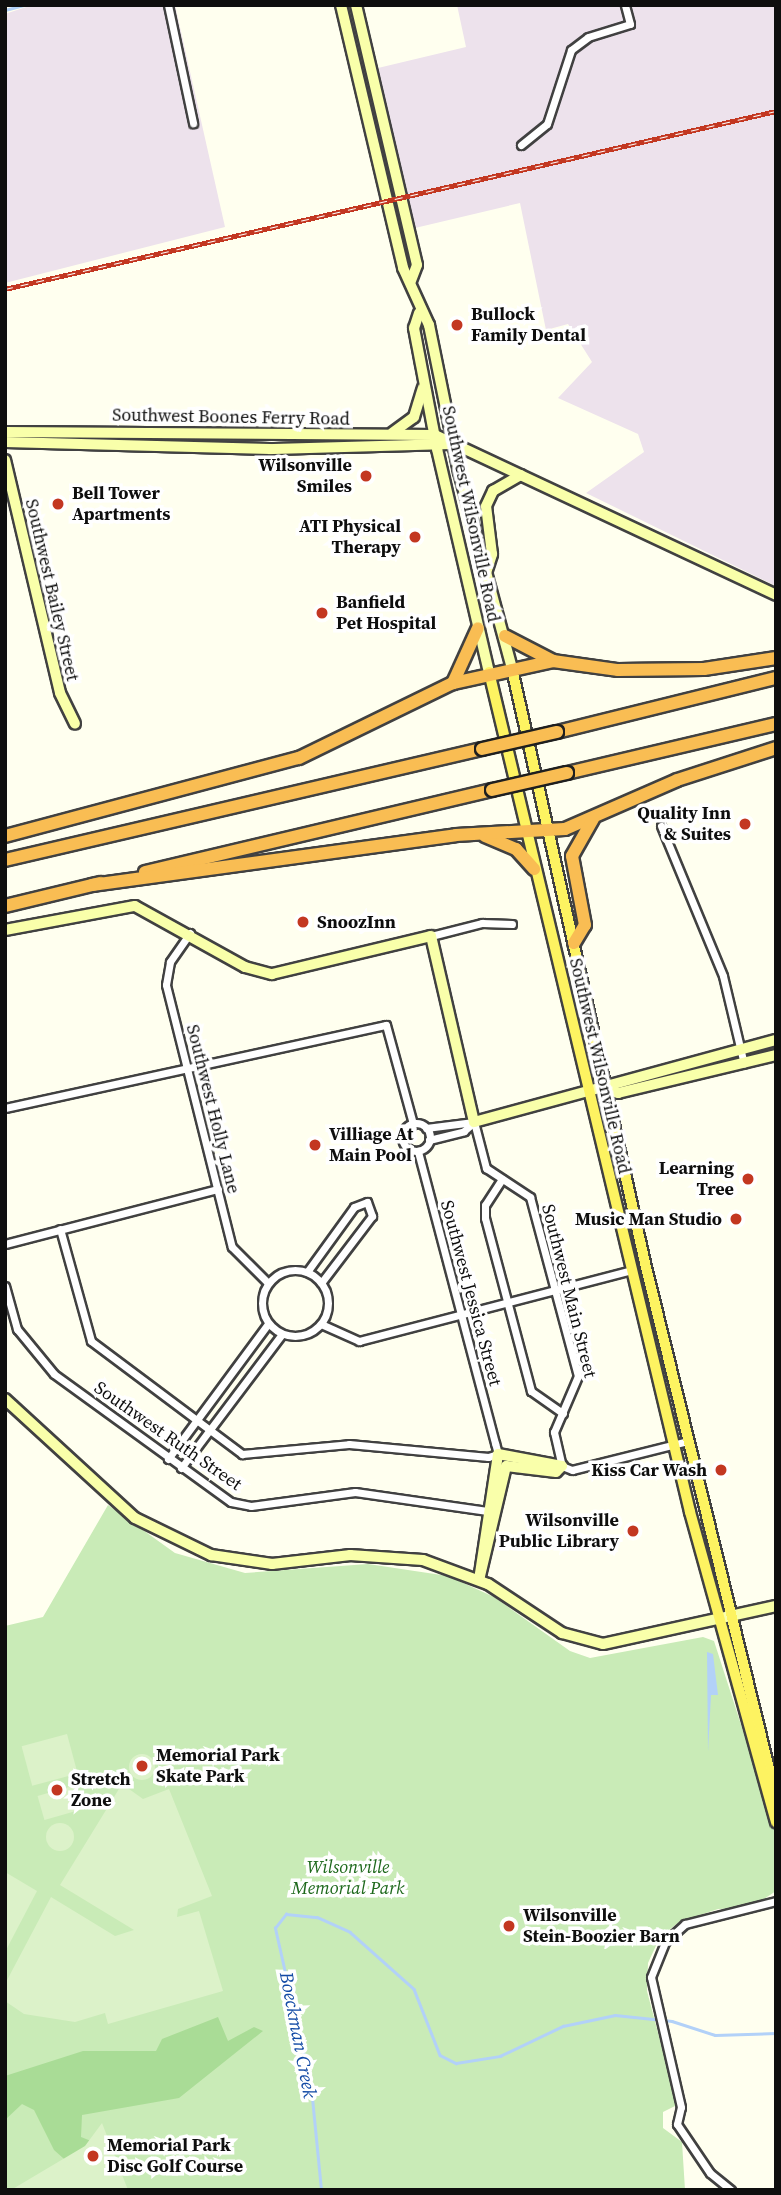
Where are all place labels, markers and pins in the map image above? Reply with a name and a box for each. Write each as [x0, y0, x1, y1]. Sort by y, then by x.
place label: Bullock Family Dental [471, 304, 586, 346]
marker: Bullock Family Dental [449, 317, 465, 333]
place label: Wilsonville Smiles [258, 455, 352, 498]
marker: Wilsonville Smiles [358, 468, 374, 484]
place label: Bell Tower Apartments [72, 483, 170, 526]
marker: Bell Tower Apartments [50, 496, 66, 512]
place label: ATI Physical Therapy [299, 516, 401, 558]
marker: ATI Physical Therapy [407, 529, 423, 545]
place label: Banfield Pet Hospital [336, 592, 436, 634]
marker: Banfield Pet Hospital [314, 605, 330, 621]
place label: Quality Inn & Suites [637, 803, 731, 846]
marker: Quality Inn & Suites [737, 816, 753, 832]
place label: SnoozInn [317, 911, 396, 933]
marker: SnoozInn [295, 914, 311, 930]
place label: Villiage At Main Pool [329, 1124, 413, 1166]
marker: Villiage At Main Pool [307, 1137, 323, 1153]
place label: Learning Tree [659, 1158, 734, 1200]
marker: Learning Tree [740, 1171, 756, 1187]
place label: Music Man Studio [575, 1208, 722, 1230]
marker: Music Man Studio [728, 1211, 744, 1227]
place label: Kiss Car Wash [591, 1459, 707, 1481]
marker: Kiss Car Wash [713, 1462, 729, 1478]
place label: Wilsonville Public Library [499, 1510, 619, 1552]
marker: Wilsonville Public Library [625, 1523, 641, 1539]
place label: Memorial Park Skate Park [156, 1745, 280, 1788]
marker: Memorial Park Skate Park [134, 1758, 150, 1774]
place label: Stretch Zone [71, 1769, 131, 1812]
marker: Stretch Zone [49, 1782, 65, 1798]
place label: Wilsonville Stein-Boozier Barn [523, 1905, 680, 1948]
marker: Wilsonville Stein-Boozier Barn [501, 1918, 517, 1934]
place label: Memorial Park Disc Golf Course [107, 2135, 243, 2178]
marker: Memorial Park Disc Golf Course [85, 2148, 101, 2164]

